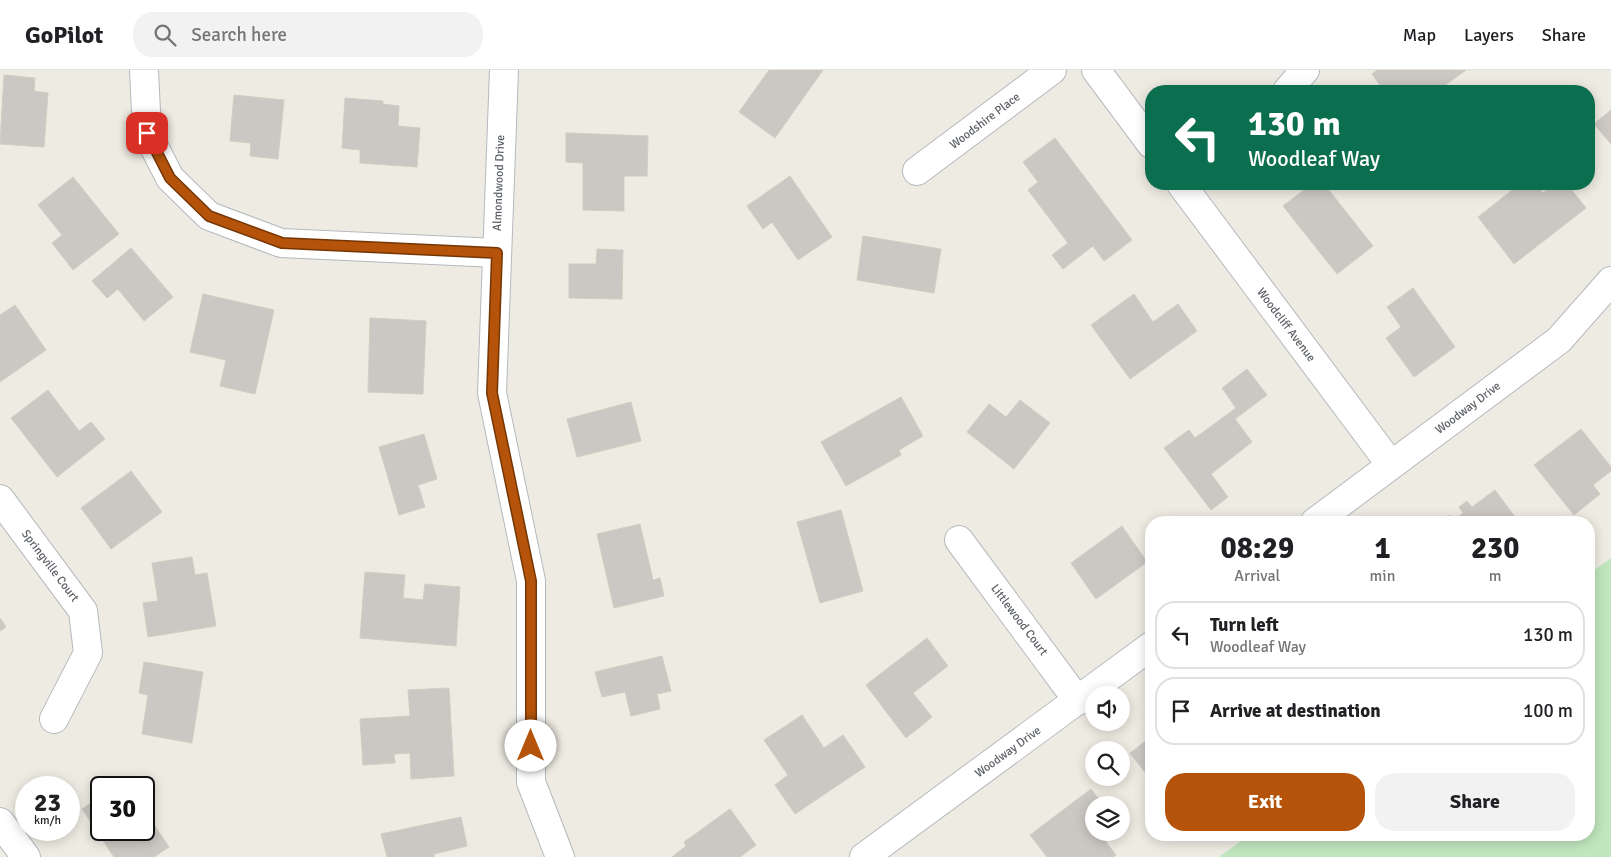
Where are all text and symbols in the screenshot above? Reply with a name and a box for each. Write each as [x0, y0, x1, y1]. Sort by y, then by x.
search box [133, 12, 483, 57]
text: GoPilot [25, 20, 103, 50]
icon: search [151, 21, 179, 49]
text: Search here [191, 23, 287, 47]
text: Map [1403, 24, 1436, 46]
text: Layers [1464, 24, 1514, 46]
text: Share [1542, 24, 1586, 46]
street label: Woodshire Place [947, 90, 1023, 152]
text: 130 m [1248, 102, 1341, 145]
icon: left [1165, 105, 1230, 170]
pin [126, 112, 168, 154]
icon: arrive [133, 119, 161, 147]
street label: Almondwood Drive [490, 135, 508, 231]
text: Woodleaf Way [1248, 145, 1380, 172]
street label: Woodcliff Avenue [1253, 285, 1319, 365]
street label: Woodway Drive [1432, 378, 1504, 438]
street label: Springville Court [18, 527, 82, 605]
text: 08:29 [1220, 530, 1294, 567]
text: 1 [1374, 530, 1391, 567]
text: 230 [1471, 530, 1519, 567]
text: Arrival [1234, 566, 1280, 586]
text: min [1370, 566, 1395, 586]
text: m [1489, 566, 1502, 586]
street label: Littlewood Court [987, 581, 1051, 659]
text: Turn left [1210, 613, 1279, 637]
icon: left [1167, 621, 1195, 649]
text: 130 m [1523, 623, 1573, 647]
text: Woodleaf Way [1210, 637, 1306, 657]
map controls [1085, 686, 1130, 841]
button: sound [1085, 686, 1130, 731]
icon: arrive [1167, 697, 1195, 725]
text: Arrive at destination [1210, 699, 1381, 723]
text: 100 m [1523, 699, 1573, 723]
position arrow [504, 719, 556, 771]
street label: Woodway Drive [972, 723, 1044, 781]
button: search [1085, 741, 1130, 786]
button: Exit [1165, 773, 1365, 831]
button: Share [1375, 773, 1575, 831]
speed limit sign: 30 [90, 776, 155, 841]
text: 23 [34, 787, 61, 818]
button: layers [1085, 796, 1130, 841]
text: km/h [34, 813, 61, 828]

